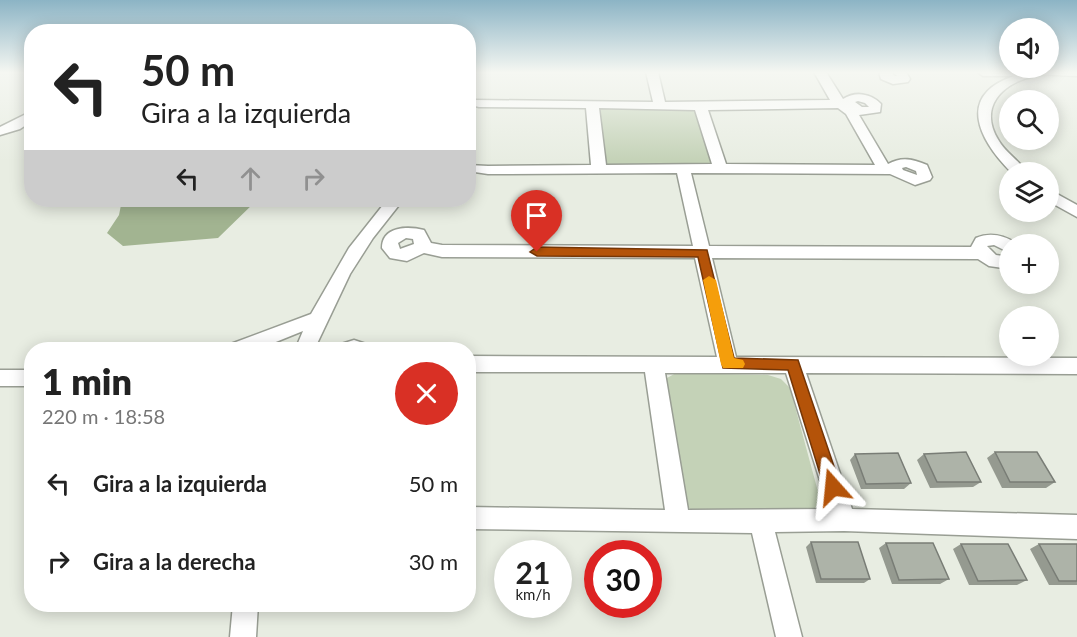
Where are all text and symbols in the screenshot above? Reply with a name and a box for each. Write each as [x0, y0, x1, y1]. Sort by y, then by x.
map controls [999, 18, 1059, 366]
button: sound [999, 18, 1059, 78]
text: 50 m [141, 45, 235, 95]
icon: left [42, 48, 120, 126]
button: search [999, 90, 1059, 150]
text: Gira a la izquierda [141, 96, 351, 129]
icon: left [171, 162, 204, 195]
icon: ahead [234, 162, 267, 195]
icon: right [297, 162, 330, 195]
button: layers [999, 162, 1059, 222]
pin [511, 190, 562, 252]
icon: arrive [520, 199, 553, 232]
button: + [999, 234, 1059, 294]
button: − [999, 306, 1059, 366]
text: 1 min [42, 359, 132, 403]
button: close [395, 362, 458, 425]
text: 220 m · 18:58 [42, 404, 165, 428]
position arrow [801, 455, 865, 519]
icon: left [42, 467, 75, 500]
text: Gira a la izquierda [93, 470, 267, 497]
text: 50 m [409, 470, 458, 497]
speed limit sign: 30 [584, 540, 662, 618]
icon: right [42, 545, 75, 578]
text: Gira a la derecha [93, 548, 256, 575]
text: 30 m [409, 548, 458, 575]
text: 21 [516, 554, 550, 590]
text: km/h [515, 585, 551, 603]

